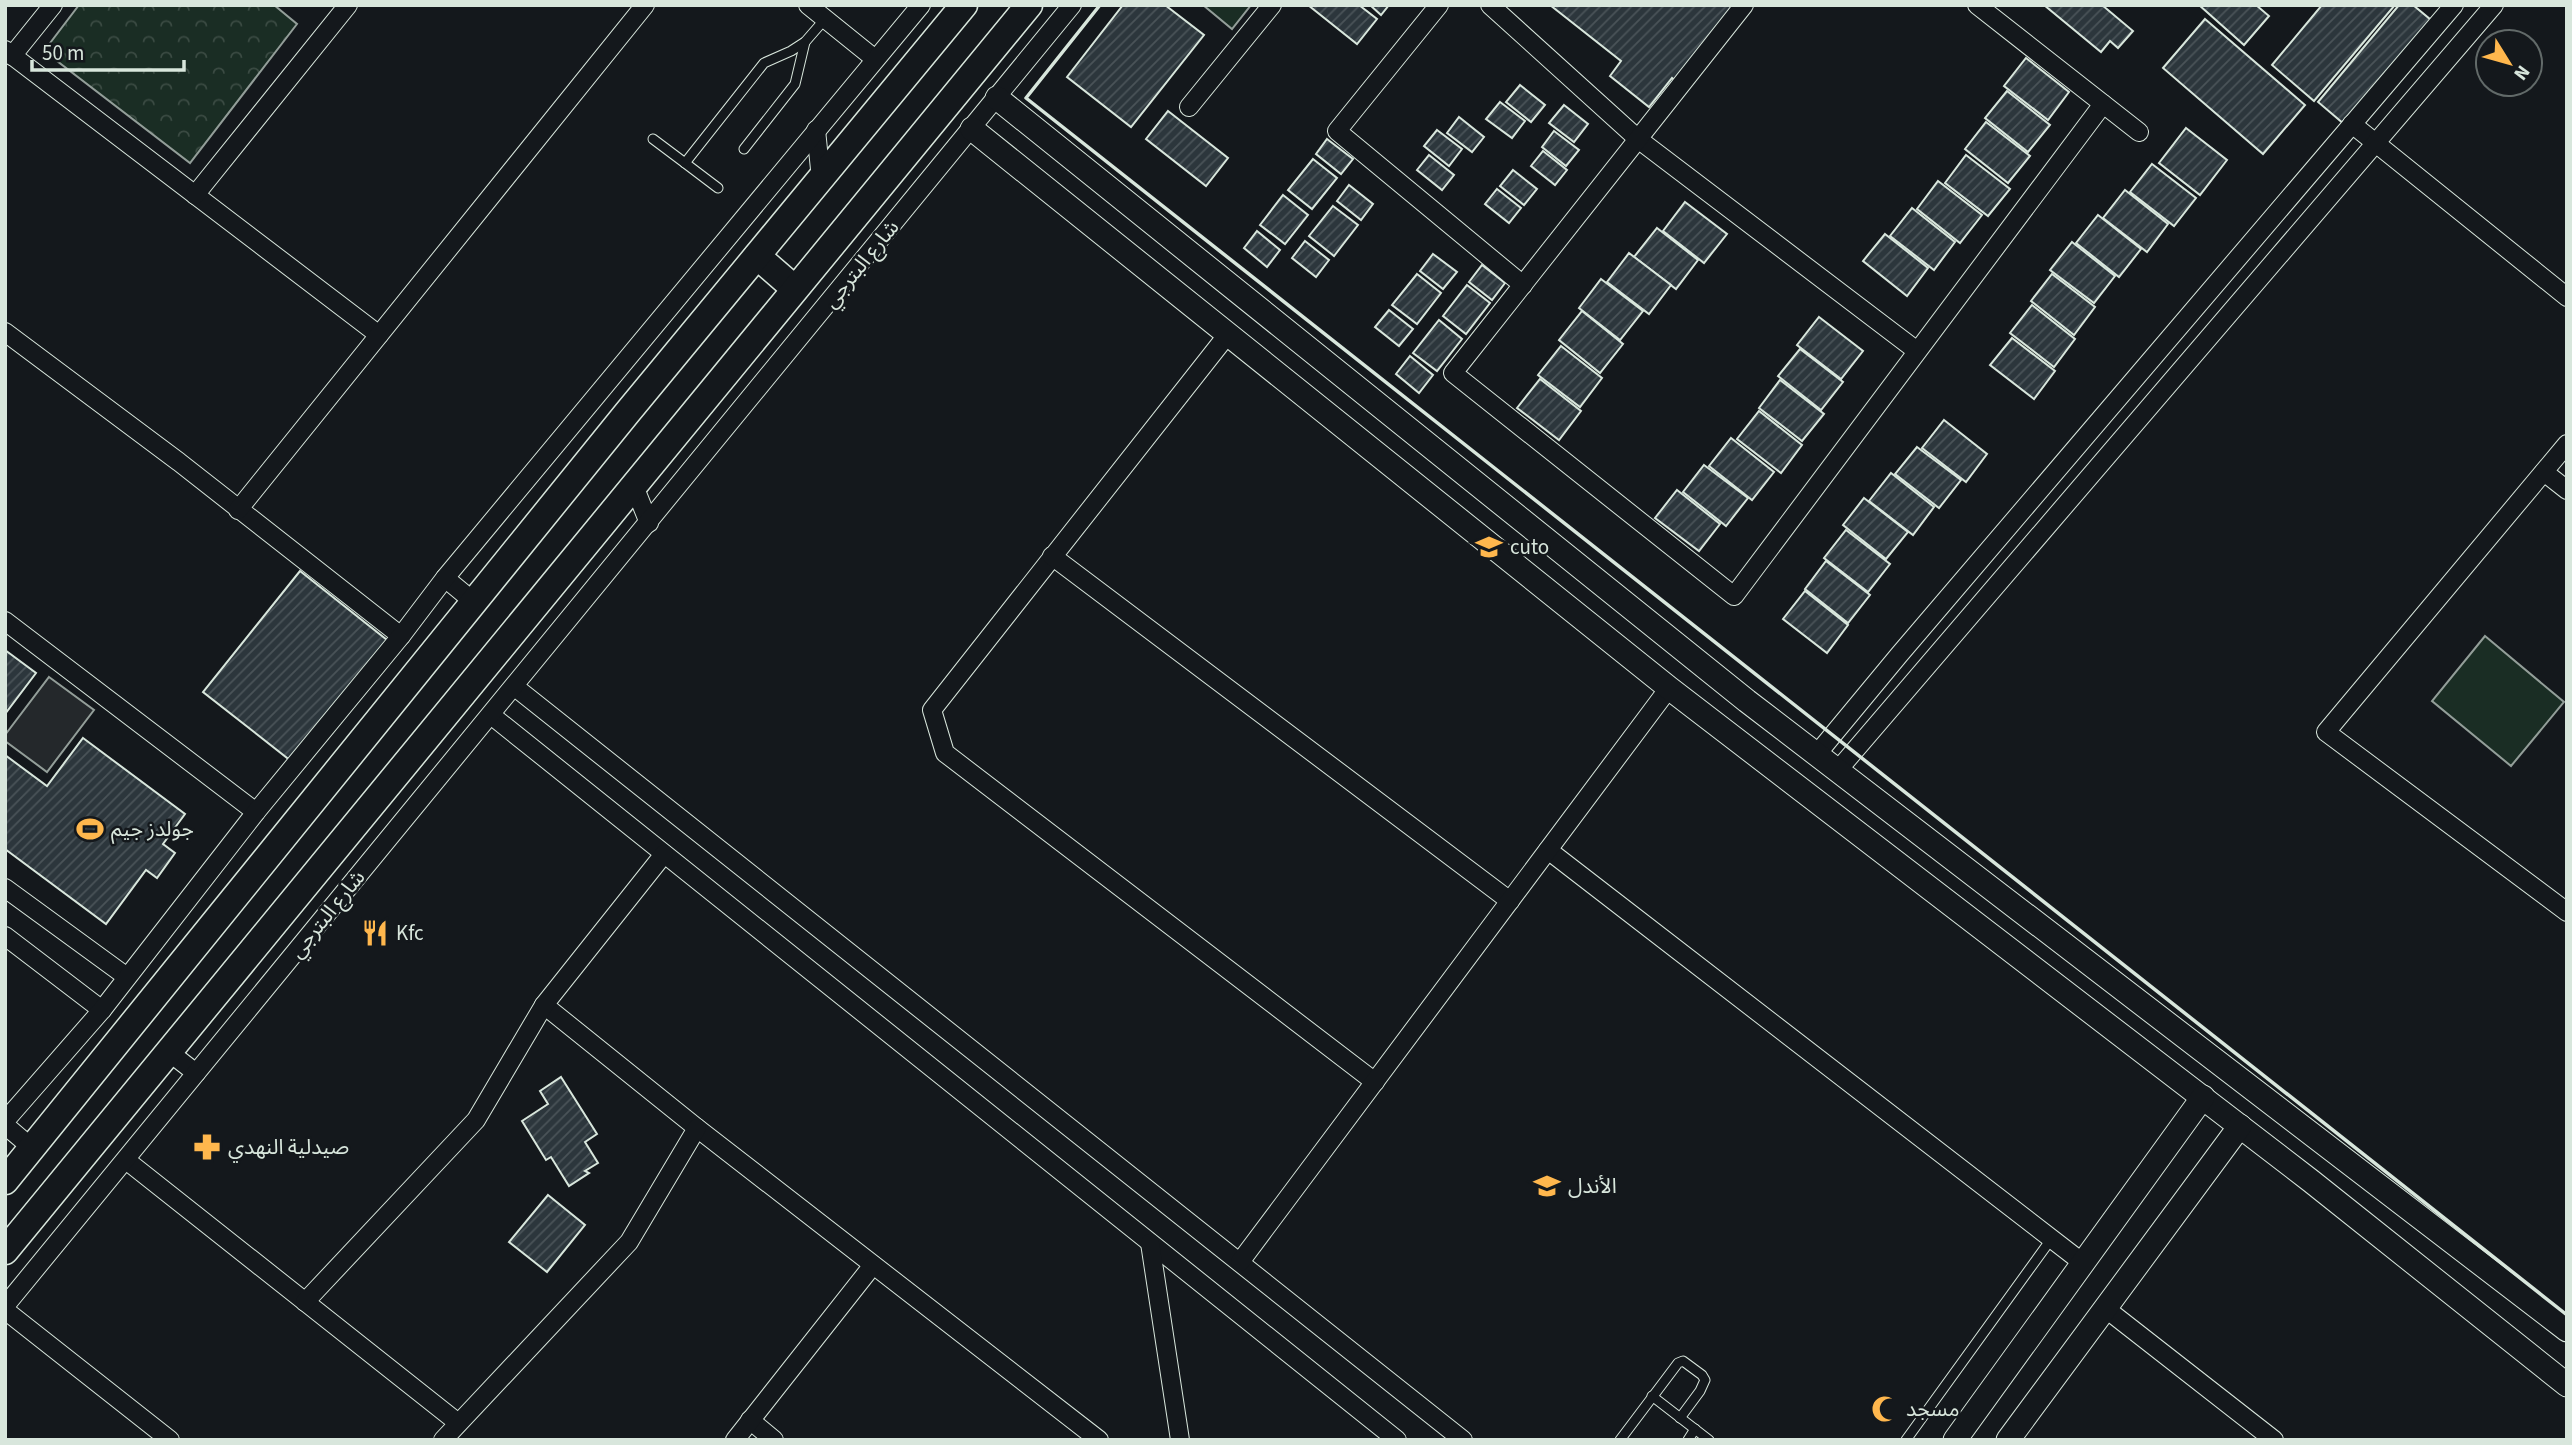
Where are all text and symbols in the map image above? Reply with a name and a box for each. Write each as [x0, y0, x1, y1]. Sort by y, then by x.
scale bar [32, 28, 184, 72]
north arrow [2474, 28, 2544, 98]
text: 50 m [42, 38, 84, 68]
text: N [2507, 59, 2536, 86]
street label: شارع البترجي [816, 213, 907, 315]
school or university icon: cuto [1474, 532, 1504, 562]
place label: cuto [1510, 532, 1549, 562]
sports icon: جولدز جيم [75, 814, 105, 844]
place label: جولدز جيم [111, 814, 194, 844]
street label: شارع البترجي [282, 863, 373, 965]
restaurant icon: Kfc [360, 918, 390, 948]
place label: Kfc [396, 918, 424, 948]
pharmacy icon: صيدلية النهدي [192, 1132, 222, 1162]
place label: صيدلية النهدي [228, 1132, 349, 1163]
school or university icon: الأندل [1532, 1171, 1562, 1201]
place label: الأندل [1568, 1171, 1617, 1201]
mosque icon: مسجد [1870, 1394, 1900, 1424]
place label: مسجد [1906, 1394, 1959, 1424]

